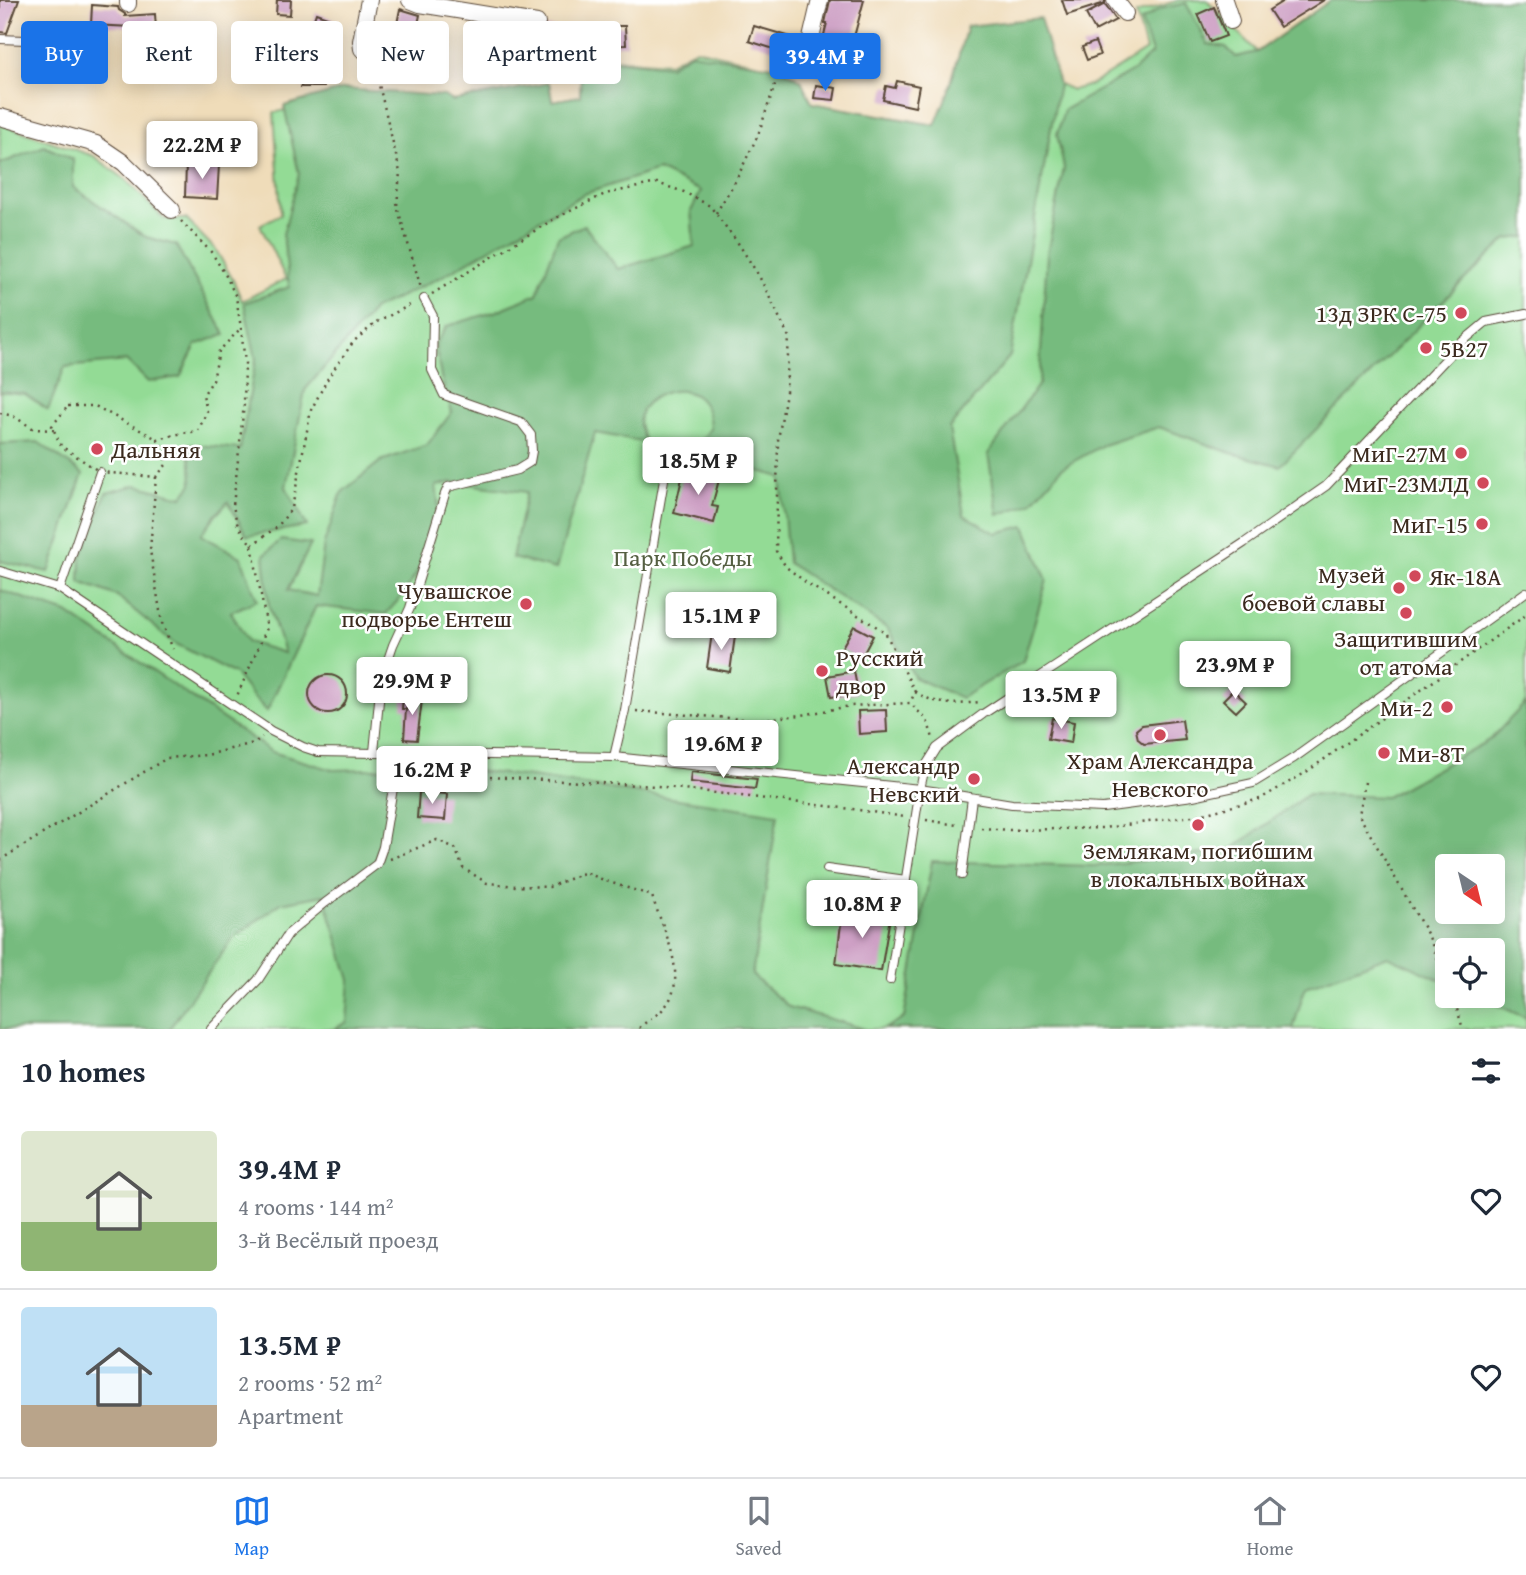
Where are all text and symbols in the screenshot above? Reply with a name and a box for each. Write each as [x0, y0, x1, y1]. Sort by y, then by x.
chip: Buy [21, 21, 108, 84]
chip: Rent [122, 21, 217, 84]
chip: Filters [231, 21, 343, 84]
chip: New [357, 21, 449, 84]
chip: Apartment [463, 21, 621, 84]
pin: 39.4M ₽ [760, 34, 890, 93]
text: 39.4M ₽ [785, 39, 865, 72]
pin: 22.2M ₽ [137, 122, 267, 181]
text: 22.2M ₽ [162, 127, 242, 160]
place label: 13д ЗРК С-75 [1316, 296, 1447, 331]
marker: 13д ЗРК С-75 [1453, 305, 1469, 321]
place label: 5В27 [1440, 331, 1488, 366]
marker: 5В27 [1418, 340, 1434, 356]
place label: Дальняя [110, 432, 201, 467]
place label: МиГ-27М [1352, 436, 1447, 471]
pin: 18.5M ₽ [633, 438, 763, 497]
marker: Дальняя [89, 441, 105, 457]
text: 18.5M ₽ [658, 443, 738, 476]
marker: МиГ-27М [1453, 445, 1469, 461]
place label: МиГ-23МЛД [1343, 466, 1469, 501]
marker: МиГ-23МЛД [1475, 475, 1491, 491]
place label: МиГ-15 [1392, 507, 1468, 542]
marker: МиГ-15 [1474, 516, 1490, 532]
park label: Парк Победы [614, 540, 753, 575]
place label: Музей боевой славы [1242, 557, 1385, 620]
place label: Як-18А [1428, 559, 1502, 594]
marker: Як-18А [1407, 568, 1423, 584]
place label: Чувашское подворье Ентеш [341, 573, 512, 636]
marker: Музей боевой славы [1391, 580, 1407, 596]
pin: 15.1M ₽ [656, 592, 786, 652]
marker: Чувашское подворье Ентеш [518, 596, 534, 612]
text: 15.1M ₽ [681, 598, 761, 631]
marker: Защитившим от атома [1398, 605, 1414, 621]
place label: Защитившим от атома [1334, 621, 1478, 684]
place label: Русский двор [836, 640, 924, 703]
pin: 23.9M ₽ [1170, 642, 1300, 701]
text: 23.9M ₽ [1195, 647, 1275, 680]
pin: 29.9M ₽ [347, 658, 477, 717]
text: 29.9M ₽ [372, 663, 452, 696]
marker: Русский двор [814, 663, 830, 679]
pin: 13.5M ₽ [996, 672, 1126, 731]
text: 13.5M ₽ [1021, 677, 1101, 710]
place label: Ми-2 [1380, 690, 1433, 725]
marker: Ми-2 [1439, 699, 1455, 715]
pin: 19.6M ₽ [658, 720, 788, 780]
text: 19.6M ₽ [683, 726, 763, 759]
marker: Храм Александра Невского [1152, 727, 1168, 743]
place label: Ми-8Т [1398, 736, 1464, 771]
place label: Храм Александра Невского [1067, 743, 1254, 806]
marker: Ми-8Т [1376, 745, 1392, 761]
pin: 16.2M ₽ [367, 746, 497, 806]
place label: Александр Невский [846, 748, 960, 811]
text: 16.2M ₽ [392, 752, 472, 785]
marker: Александр Невский [966, 771, 982, 787]
marker: Землякам, погибшим в локальных войнах [1190, 817, 1206, 833]
place label: Землякам, погибшим в локальных войнах [1083, 833, 1313, 896]
north arrow [1435, 854, 1505, 924]
map controls [1435, 854, 1505, 1008]
pin: 10.8M ₽ [797, 880, 927, 940]
text: 10.8M ₽ [822, 886, 902, 919]
button: locate [1435, 938, 1505, 1008]
text: 10 homes [21, 1049, 146, 1093]
icon: filters [1467, 1052, 1505, 1090]
text: 39.4M ₽ [238, 1146, 341, 1190]
icon: home [77, 1159, 161, 1243]
icon: heart [1467, 1182, 1505, 1220]
text: 4 rooms · 144 m² [238, 1190, 393, 1223]
text: 3-й Весёлый проезд [238, 1223, 438, 1256]
text: 13.5M ₽ [238, 1322, 341, 1366]
icon: home [77, 1335, 161, 1419]
icon: heart [1467, 1358, 1505, 1396]
text: 2 rooms · 52 m² [238, 1366, 382, 1399]
text: Apartment [238, 1399, 343, 1432]
tab: Map [233, 1492, 271, 1562]
tab: Saved [736, 1492, 782, 1562]
tab: Home [1247, 1492, 1293, 1562]

